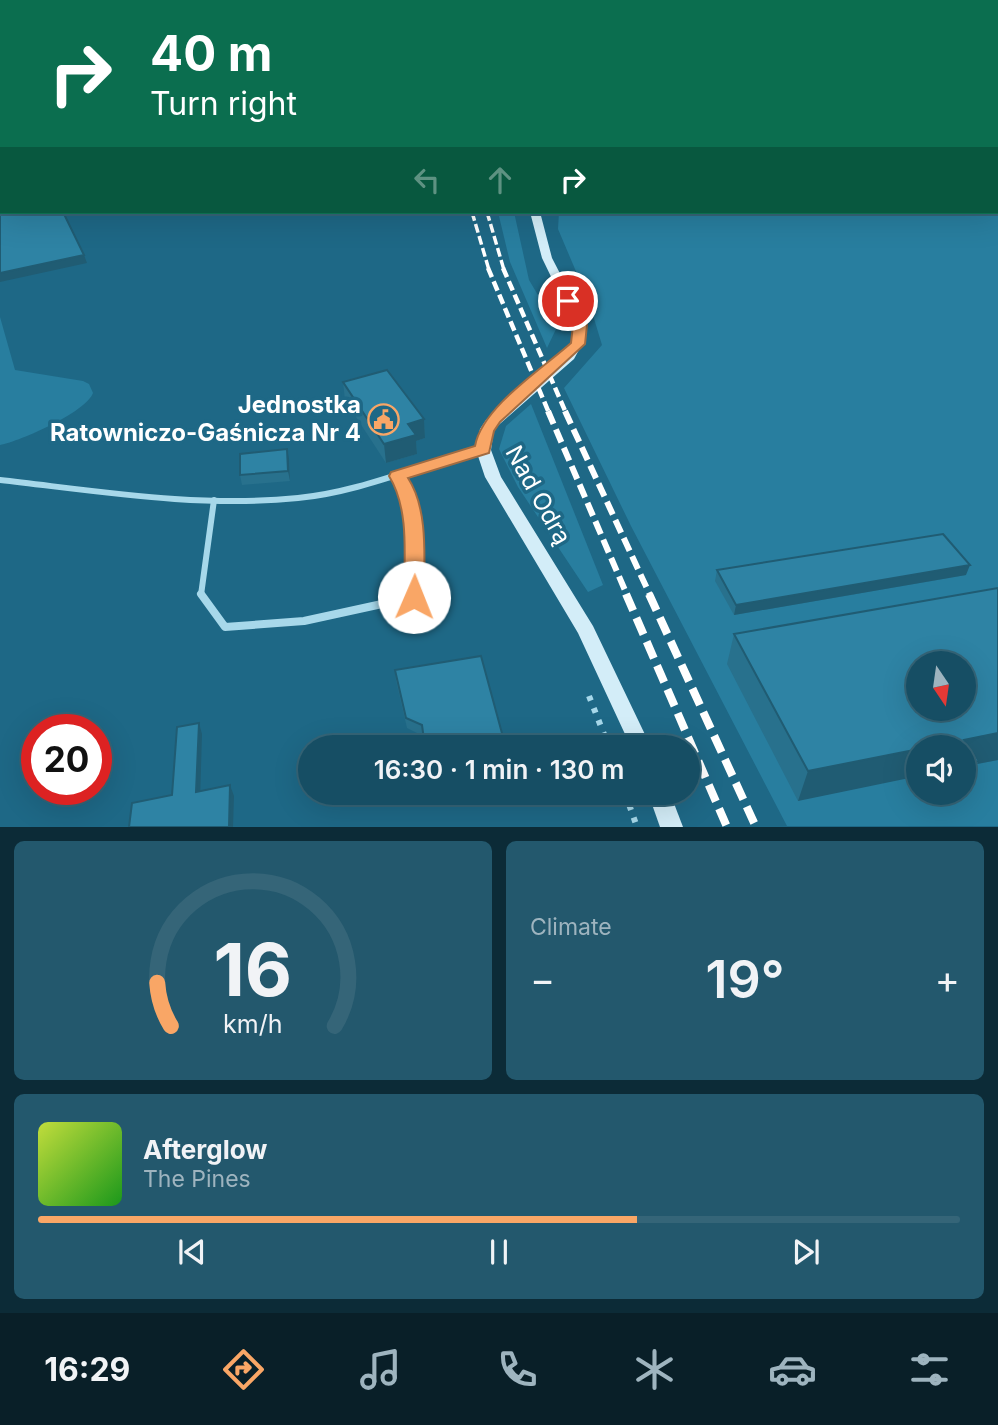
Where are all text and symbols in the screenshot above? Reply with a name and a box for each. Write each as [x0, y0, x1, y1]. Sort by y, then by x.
text: 40 m [150, 24, 273, 83]
icon: right [35, 28, 126, 119]
text: Turn right [150, 84, 297, 123]
icon: left [408, 161, 446, 199]
icon: ahead [481, 161, 519, 199]
icon: right [554, 161, 592, 199]
pin [538, 271, 598, 331]
icon: arrive [549, 282, 587, 320]
place label: Jednostka Ratowniczo-Gaśnicza Nr 4 [50, 390, 361, 447]
public building icon: Jednostka Ratowniczo-Gaśnicza Nr 4 [367, 402, 401, 436]
street label: Nad Odrą [499, 440, 577, 549]
position arrow [377, 560, 451, 634]
north arrow [906, 651, 976, 721]
map controls [906, 651, 976, 805]
speed limit sign: 20 [21, 714, 112, 805]
button: sound [906, 735, 976, 805]
text: 16:30 · 1 min · 130 m [374, 754, 624, 785]
text: Climate [530, 913, 612, 941]
text: 16 [214, 926, 292, 1015]
text: 19° [705, 948, 785, 1011]
text: − [530, 956, 555, 1002]
text: + [935, 956, 960, 1002]
text: km/h [223, 1009, 283, 1039]
text: Afterglow [143, 1134, 267, 1165]
text: The Pines [143, 1165, 251, 1193]
icon: previous [173, 1233, 211, 1271]
icon: pause [480, 1233, 518, 1271]
icon: next [787, 1233, 825, 1271]
icon: directions [219, 1345, 268, 1394]
icon: music [356, 1345, 405, 1394]
icon: phone [493, 1345, 542, 1394]
icon: climate [630, 1345, 679, 1394]
icon: car [768, 1345, 817, 1394]
icon: filters [905, 1345, 954, 1394]
text: 16:29 [44, 1350, 130, 1389]

